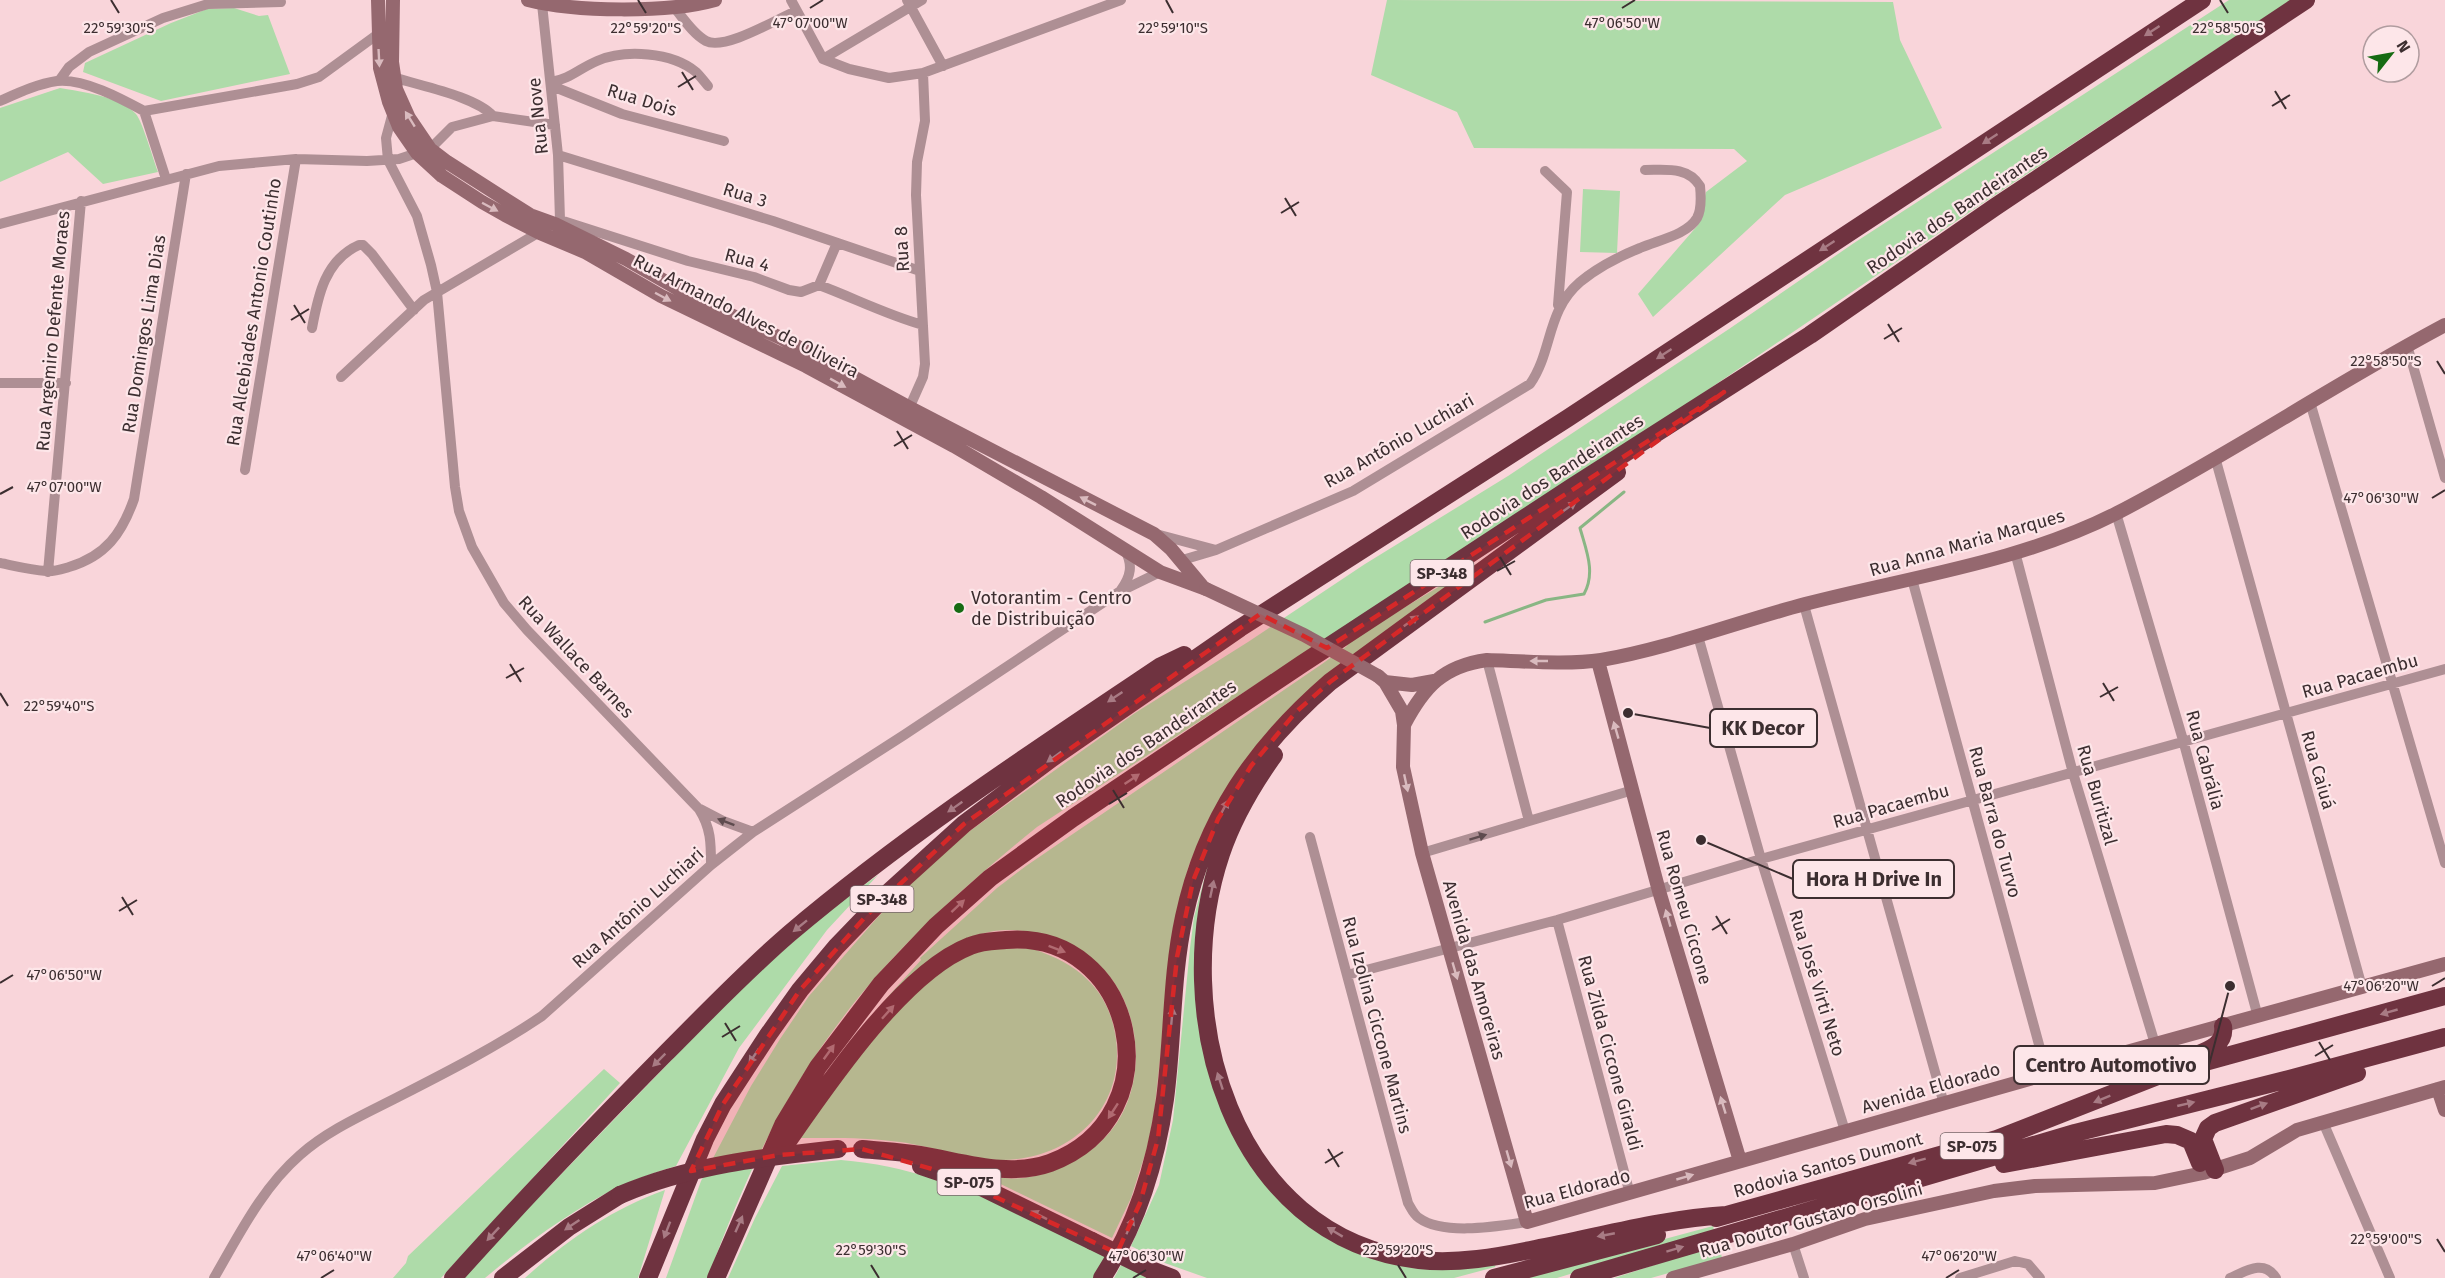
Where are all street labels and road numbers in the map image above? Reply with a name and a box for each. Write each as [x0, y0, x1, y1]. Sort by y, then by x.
street label: Rua Nove [523, 76, 553, 156]
street label: Rua Dois [605, 79, 679, 121]
street label: Rodovia dos Bandeirantes [1862, 141, 2052, 279]
street label: Rua Alcebiades Antonio Coutinho [222, 176, 286, 448]
street label: Rua 3 [720, 178, 770, 212]
street label: Rua Argemiro Defente Moraes [32, 210, 74, 452]
street label: Rua 8 [890, 225, 914, 272]
street label: Rua Domingos Lima Dias [117, 233, 171, 435]
street label: Rua 4 [722, 243, 772, 277]
street label: Rua Armando Alves de Oliveira [630, 249, 862, 383]
street label: Rua Antônio Luchiari [1320, 389, 1478, 493]
street label: Rodovia dos Bandeirantes [1457, 410, 1647, 544]
street label: Rua Anna Maria Marques [1867, 505, 2067, 581]
road number: SP-348 [1410, 560, 1474, 586]
street label: Rua Wallace Barnes [514, 591, 638, 723]
street label: Rua Pacaembu [2299, 649, 2421, 703]
street label: Rodovia dos Bandeirantes [1051, 675, 1241, 813]
street label: Rua Cabrália [2181, 708, 2229, 812]
street label: Rua Caiuá [2296, 728, 2340, 812]
street label: Rua Buritizal [2072, 742, 2122, 848]
street label: Rua Barra do Turvo [1964, 744, 2026, 900]
street label: Rua Pacaembu [1830, 779, 1952, 833]
street label: Rua Romeu Ciccone [1651, 827, 1717, 987]
street label: Rua Antônio Luchiari [568, 843, 708, 973]
street label: Avenida das Amoreiras [1438, 878, 1510, 1062]
road number: SP-348 [850, 886, 914, 912]
street label: Rua José Virti Neto [1784, 907, 1850, 1059]
street label: Rua Izolina Ciccone Martins [1337, 914, 1417, 1136]
street label: Rua Zilda Ciccone Giraldi [1573, 953, 1647, 1153]
street label: Avenida Eldorado [1859, 1058, 2003, 1118]
street label: Rodovia Santos Dumont [1731, 1127, 1926, 1203]
road number: SP-075 [1940, 1133, 2004, 1159]
street label: Rua Eldorado [1521, 1164, 1633, 1214]
road number: SP-075 [938, 1169, 1000, 1195]
street label: Rua Doutor Gustavo Orsolini [1697, 1178, 1925, 1262]

